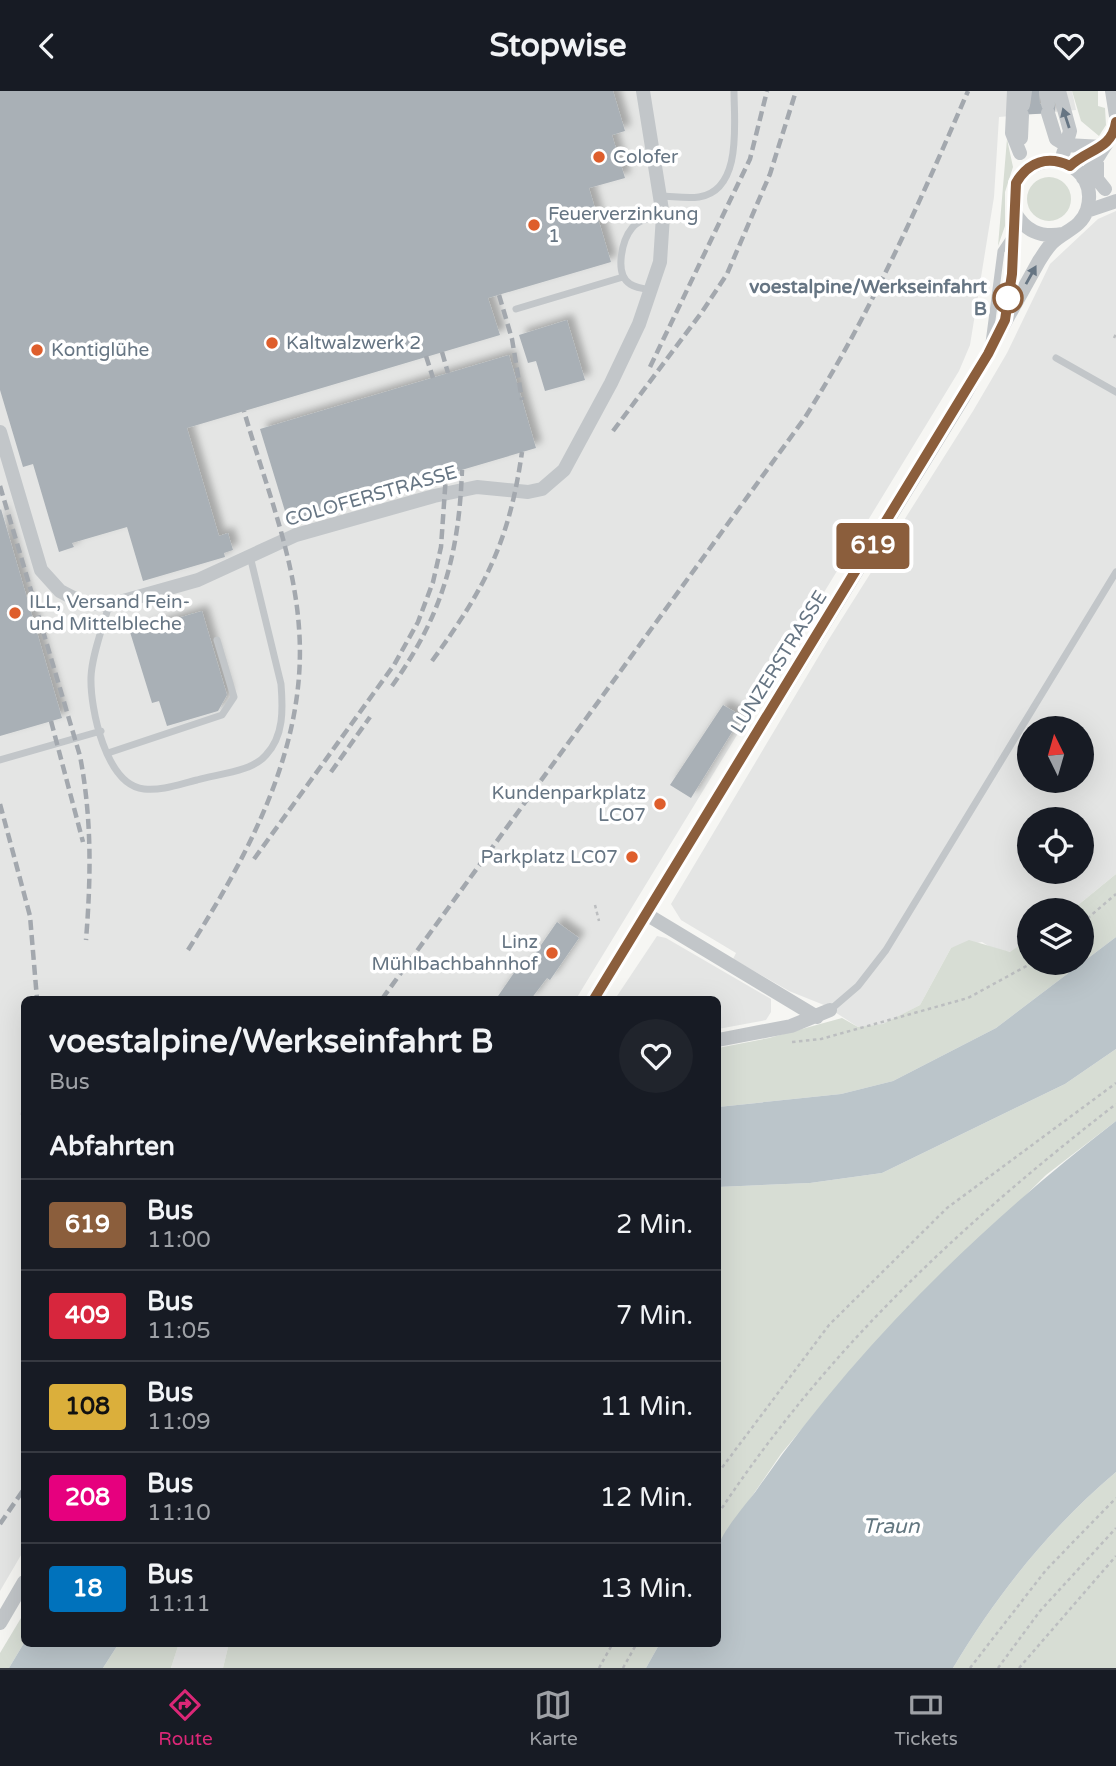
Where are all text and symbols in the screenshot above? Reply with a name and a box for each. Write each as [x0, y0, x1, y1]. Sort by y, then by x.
icon: back [28, 27, 66, 65]
text: Stopwise [489, 27, 627, 65]
icon: heart [1050, 27, 1088, 65]
one-way arrow [1060, 108, 1071, 129]
place label: Colofer [613, 146, 679, 168]
marker: Colofer [591, 149, 607, 165]
place label: Feuerverzinkung 1 [548, 203, 698, 247]
marker: Feuerverzinkung 1 [526, 217, 542, 233]
one-way arrow [1025, 266, 1037, 285]
place label: voestalpine/Werkseinfahrt B [749, 276, 988, 320]
marker: voestalpine/Werkseinfahrt B [993, 283, 1023, 313]
place label: Kaltwalzwerk 2 [286, 332, 421, 354]
marker: Kaltwalzwerk 2 [264, 335, 280, 351]
place label: Kontiglühe [51, 339, 149, 361]
marker: Kontiglühe [29, 342, 45, 358]
street label: COLOFERSTRASSE [283, 461, 459, 531]
line badge: 619 [833, 523, 913, 569]
text: 619 [850, 531, 896, 560]
street label: LUNZERSTRASSE [726, 587, 832, 737]
place label: ILL, Versand Fein- und Mittelbleche [29, 591, 190, 635]
marker: ILL, Versand Fein- und Mittelbleche [7, 605, 23, 621]
north arrow [1017, 716, 1094, 793]
map controls [1017, 716, 1094, 975]
place label: Kundenparkplatz LC07 [492, 782, 646, 826]
marker: Kundenparkplatz LC07 [652, 796, 668, 812]
button: locate [1017, 807, 1094, 884]
place label: Parkplatz LC07 [481, 846, 618, 868]
marker: Parkplatz LC07 [624, 849, 640, 865]
button: layers [1017, 898, 1094, 975]
place label: Linz Mühlbachbahnhof [372, 931, 539, 975]
marker: Linz Mühlbachbahnhof [544, 945, 560, 961]
button: heart [619, 1019, 693, 1093]
text: voestalpine/Werkseinfahrt B [49, 1022, 493, 1061]
text: Bus [49, 1068, 90, 1096]
text: Abfahrten [49, 1131, 175, 1162]
text: Bus [147, 1195, 193, 1226]
text: 2 Min. [616, 1209, 693, 1240]
text: 619 [65, 1210, 110, 1239]
text: 11:00 [147, 1226, 211, 1254]
text: Bus [147, 1286, 193, 1317]
text: 7 Min. [616, 1300, 693, 1331]
text: 409 [65, 1301, 110, 1330]
text: 11:05 [147, 1317, 211, 1345]
text: Bus [147, 1377, 193, 1408]
text: 11 Min. [600, 1391, 693, 1422]
text: 108 [65, 1392, 110, 1421]
text: 11:09 [147, 1408, 211, 1436]
text: Bus [147, 1468, 193, 1499]
text: 12 Min. [600, 1482, 693, 1513]
text: 208 [65, 1483, 110, 1512]
text: 11:10 [147, 1499, 211, 1527]
water label: Traun [863, 1514, 921, 1539]
text: Bus [147, 1559, 193, 1590]
text: 13 Min. [600, 1573, 693, 1604]
text: 18 [72, 1574, 103, 1603]
text: 11:11 [147, 1590, 211, 1618]
tab: Route [158, 1686, 213, 1750]
tab: Karte [529, 1686, 578, 1750]
tab: Tickets [894, 1686, 958, 1750]

